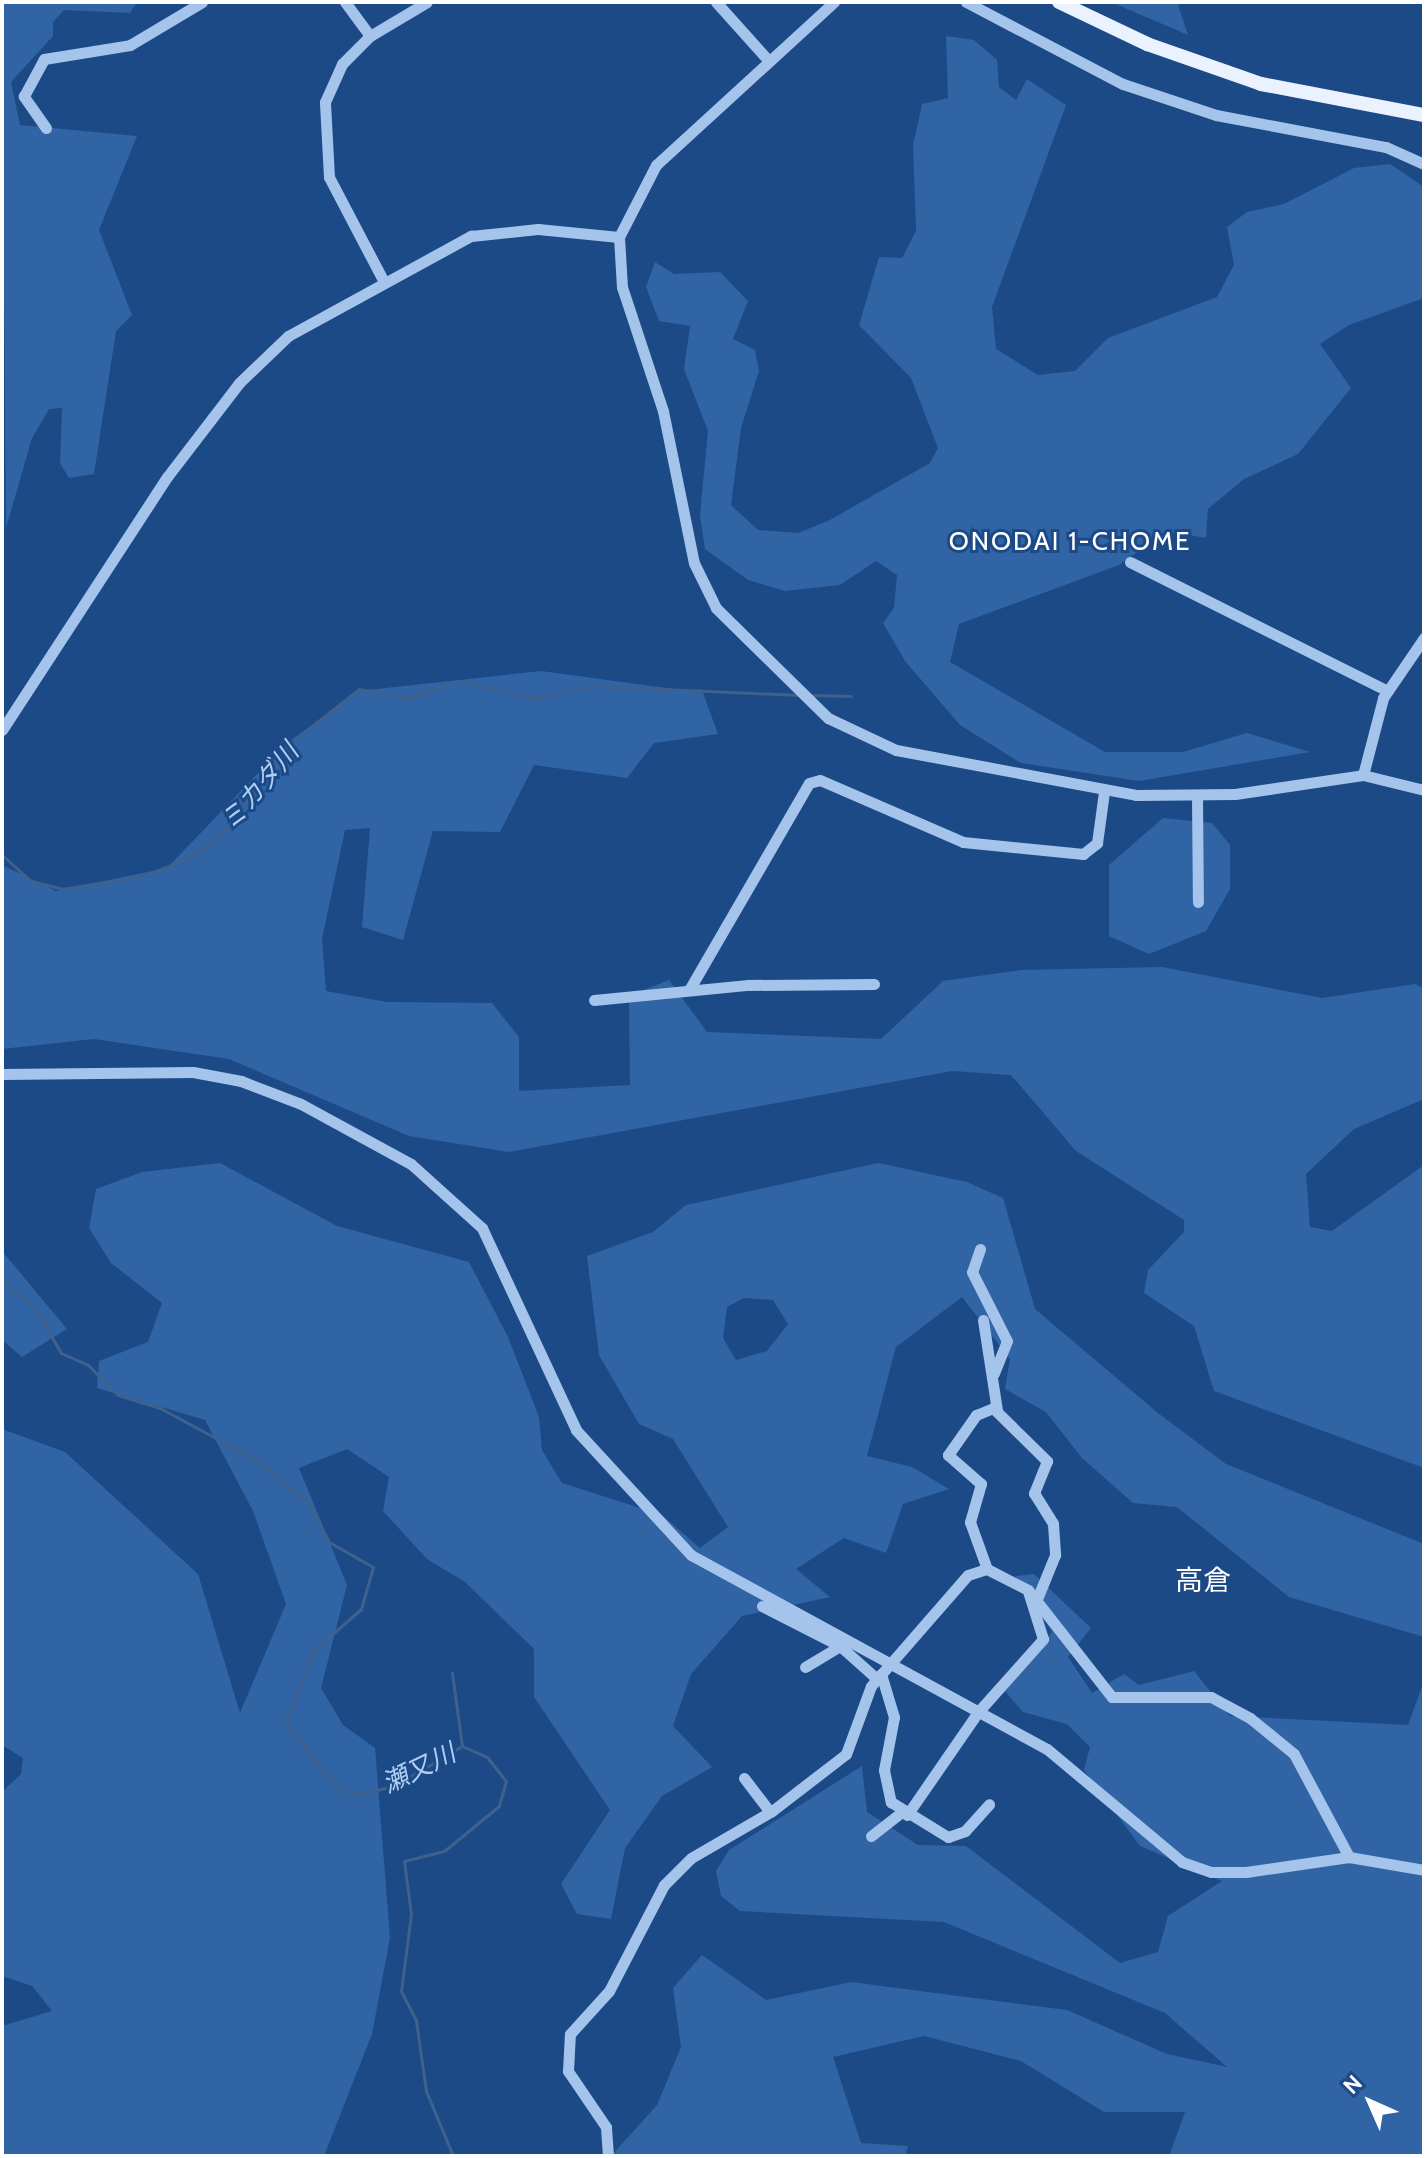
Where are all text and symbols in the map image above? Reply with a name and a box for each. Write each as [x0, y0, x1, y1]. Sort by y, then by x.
district label: ONODAI 1-CHOME [949, 526, 1191, 558]
water label: ミカダ川 [215, 737, 305, 837]
district label: 高倉 [1175, 1563, 1231, 1597]
water label: 瀬又川 [377, 1738, 461, 1800]
north arrow [1330, 2062, 1410, 2142]
text: N [1338, 2070, 1368, 2100]

